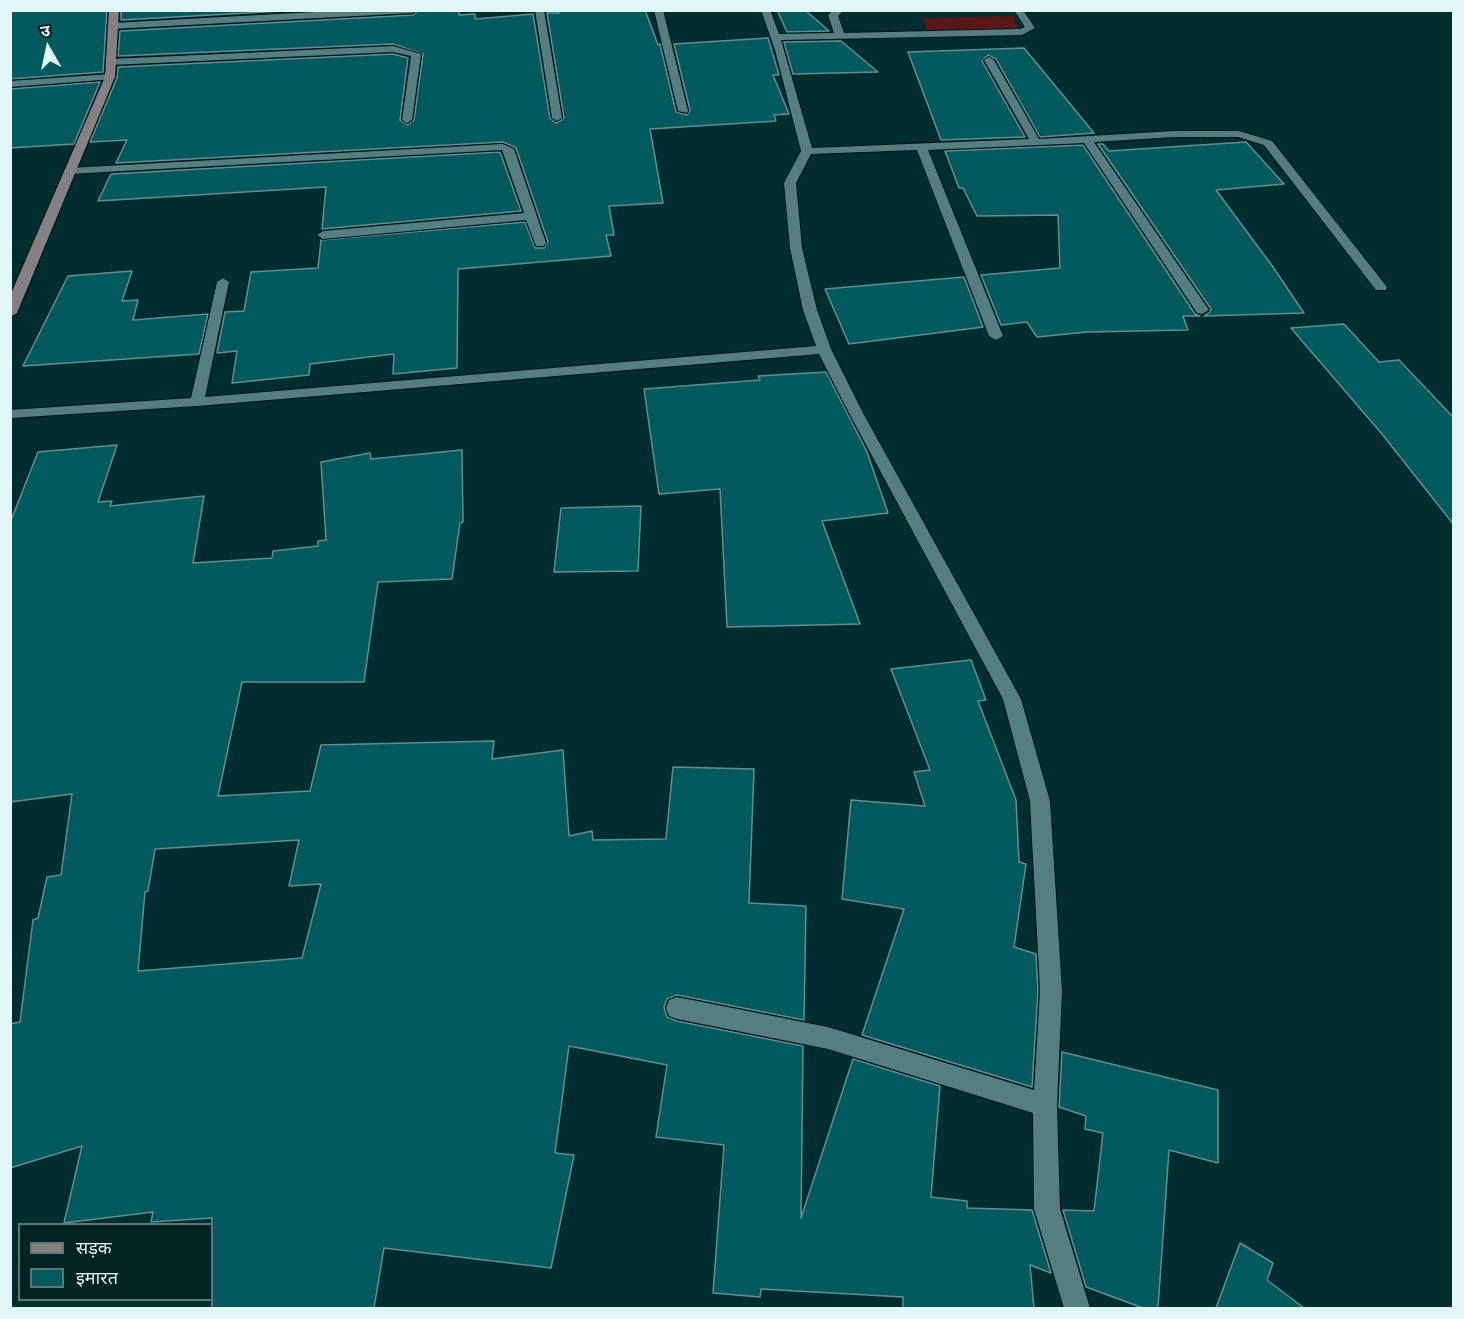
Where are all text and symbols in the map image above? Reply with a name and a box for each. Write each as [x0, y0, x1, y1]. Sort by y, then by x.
north arrow [18, 18, 78, 78]
text: उ [39, 20, 51, 41]
legend [18, 1223, 213, 1301]
text: सड़क [76, 1236, 112, 1259]
text: इमारत [76, 1266, 118, 1289]

